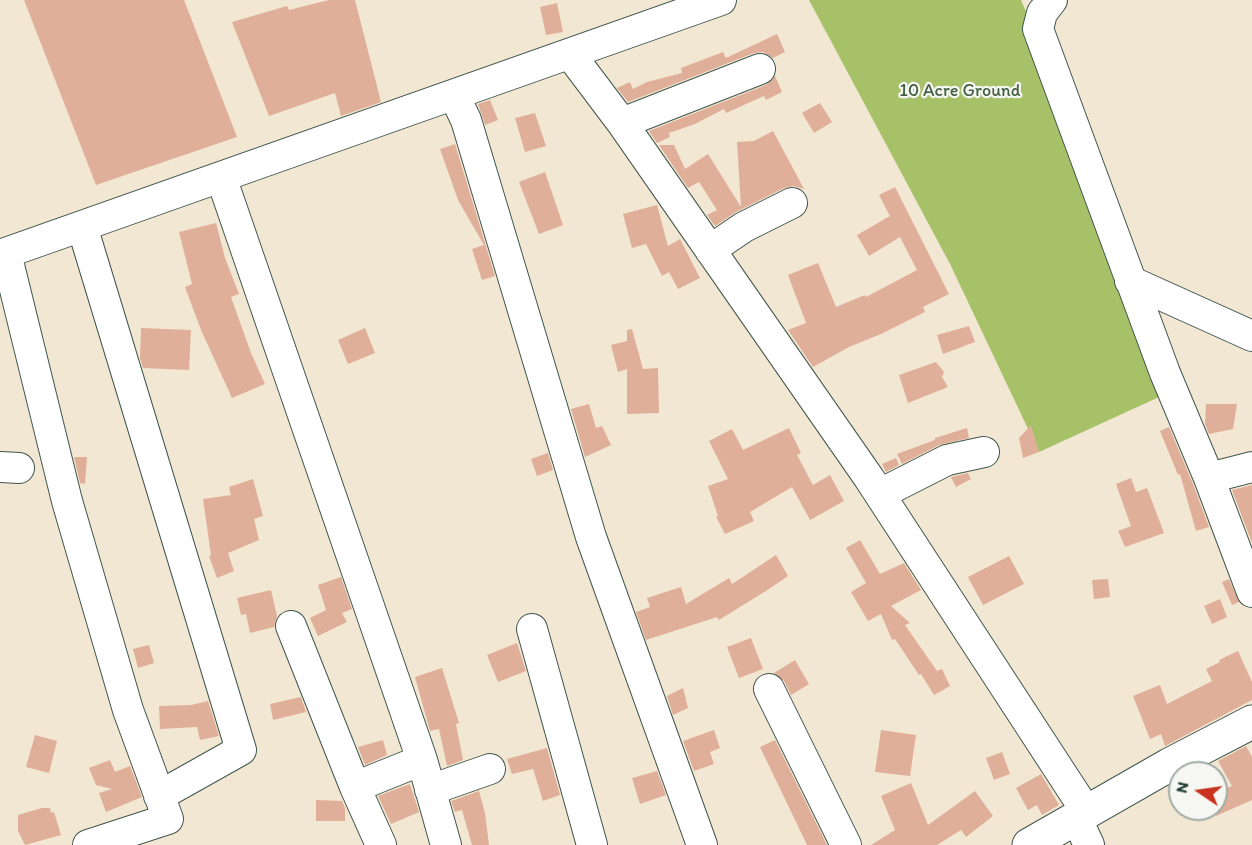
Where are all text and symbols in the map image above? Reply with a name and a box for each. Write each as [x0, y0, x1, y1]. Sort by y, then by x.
park label: 10 Acre Ground [900, 80, 1020, 102]
north arrow [1168, 761, 1228, 821]
text: N [1171, 780, 1192, 795]

